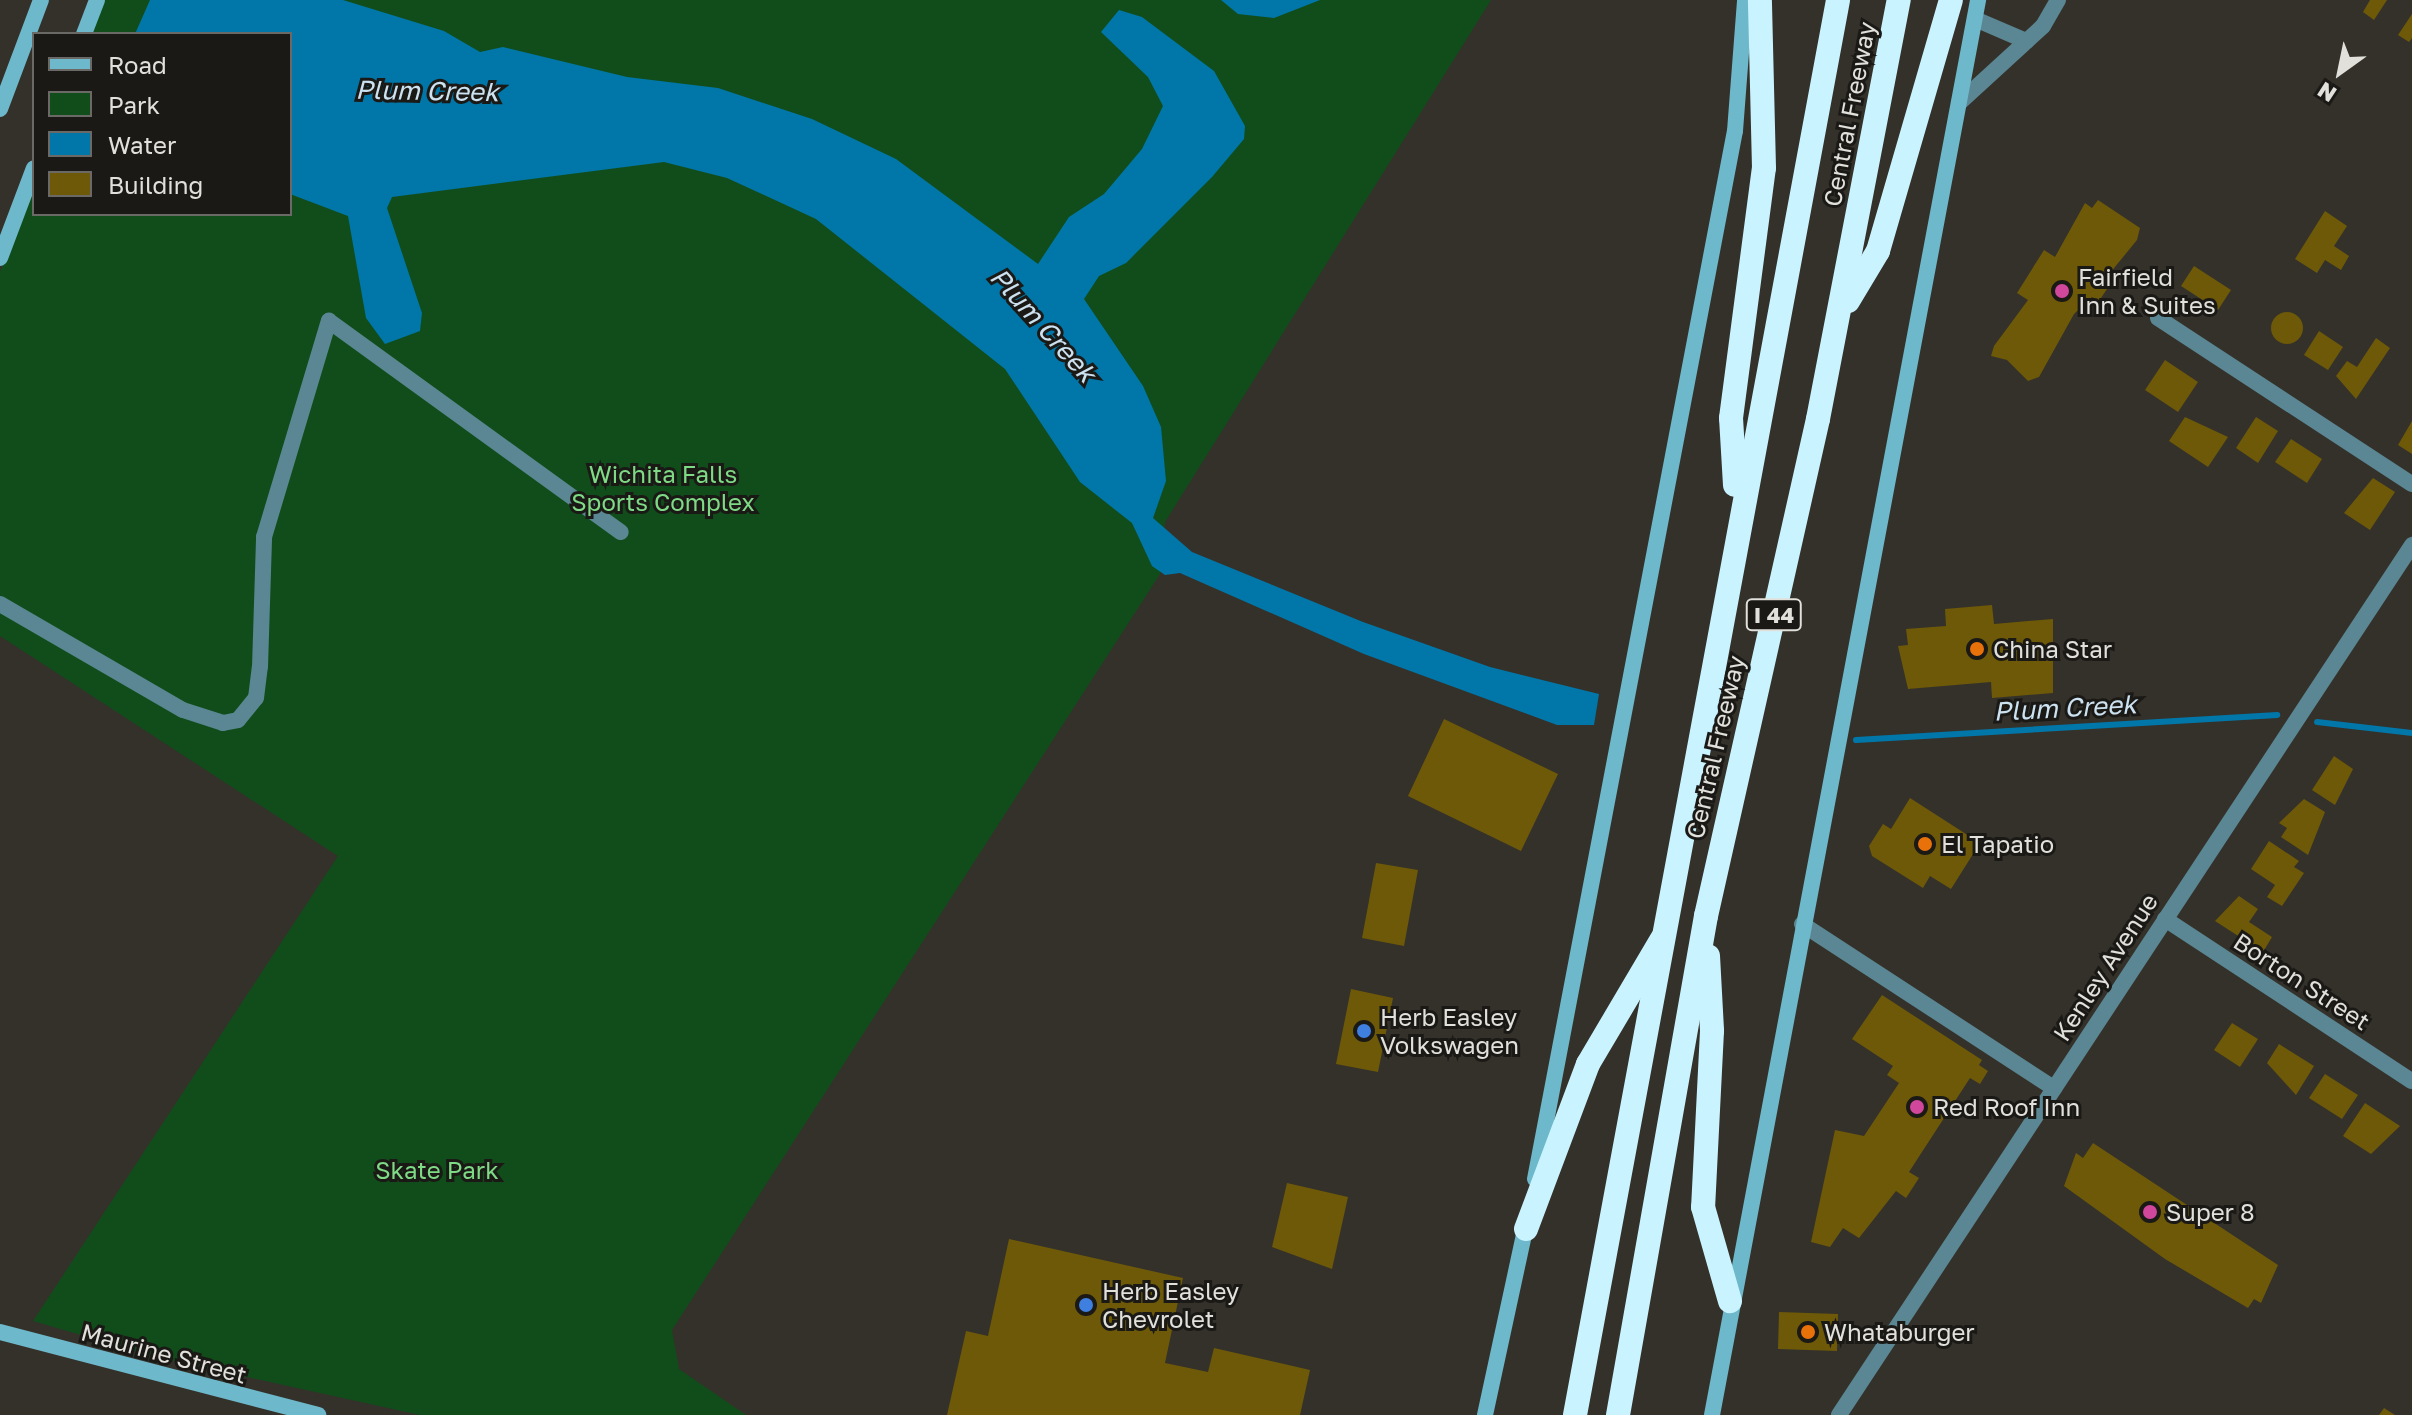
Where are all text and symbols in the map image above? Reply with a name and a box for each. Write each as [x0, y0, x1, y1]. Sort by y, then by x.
street label: Central Freeway [1817, 19, 1881, 209]
legend [32, 32, 292, 216]
north arrow [2300, 32, 2380, 112]
text: Road [108, 50, 167, 79]
water label: Plum Creek [355, 74, 499, 108]
text: N [2312, 77, 2341, 108]
text: Park [108, 90, 160, 119]
text: Water [108, 130, 176, 159]
text: Building [108, 170, 203, 199]
water label: Plum Creek [984, 261, 1102, 389]
place label: Fairfield Inn & Suites [2078, 263, 2216, 319]
marker: Fairfield Inn & Suites [2053, 282, 2071, 300]
park label: Wichita Falls Sports Complex [571, 460, 755, 516]
road number: I 44 [1744, 597, 1804, 633]
place label: China Star [1993, 635, 2112, 663]
marker: China Star [1968, 640, 1986, 658]
street label: Central Freeway [1680, 653, 1750, 841]
water label: Plum Creek [1993, 689, 2137, 727]
place label: El Tapatio [1941, 830, 2054, 858]
marker: El Tapatio [1916, 835, 1934, 853]
street label: Kenley Avenue [2047, 888, 2163, 1046]
street label: Borton Street [2229, 926, 2375, 1036]
place label: Herb Easley Volkswagen [1380, 1003, 1519, 1059]
marker: Herb Easley Volkswagen [1355, 1022, 1373, 1040]
place label: Red Roof Inn [1933, 1093, 2080, 1121]
marker: Red Roof Inn [1908, 1098, 1926, 1116]
park label: Skate Park [375, 1156, 499, 1184]
place label: Super 8 [2166, 1198, 2255, 1226]
marker: Super 8 [2141, 1203, 2159, 1221]
place label: Herb Easley Chevrolet [1102, 1277, 1239, 1333]
marker: Herb Easley Chevrolet [1077, 1296, 1095, 1314]
street label: Maurine Street [78, 1317, 250, 1389]
place label: Whataburger [1824, 1318, 1975, 1346]
marker: Whataburger [1799, 1323, 1817, 1341]

